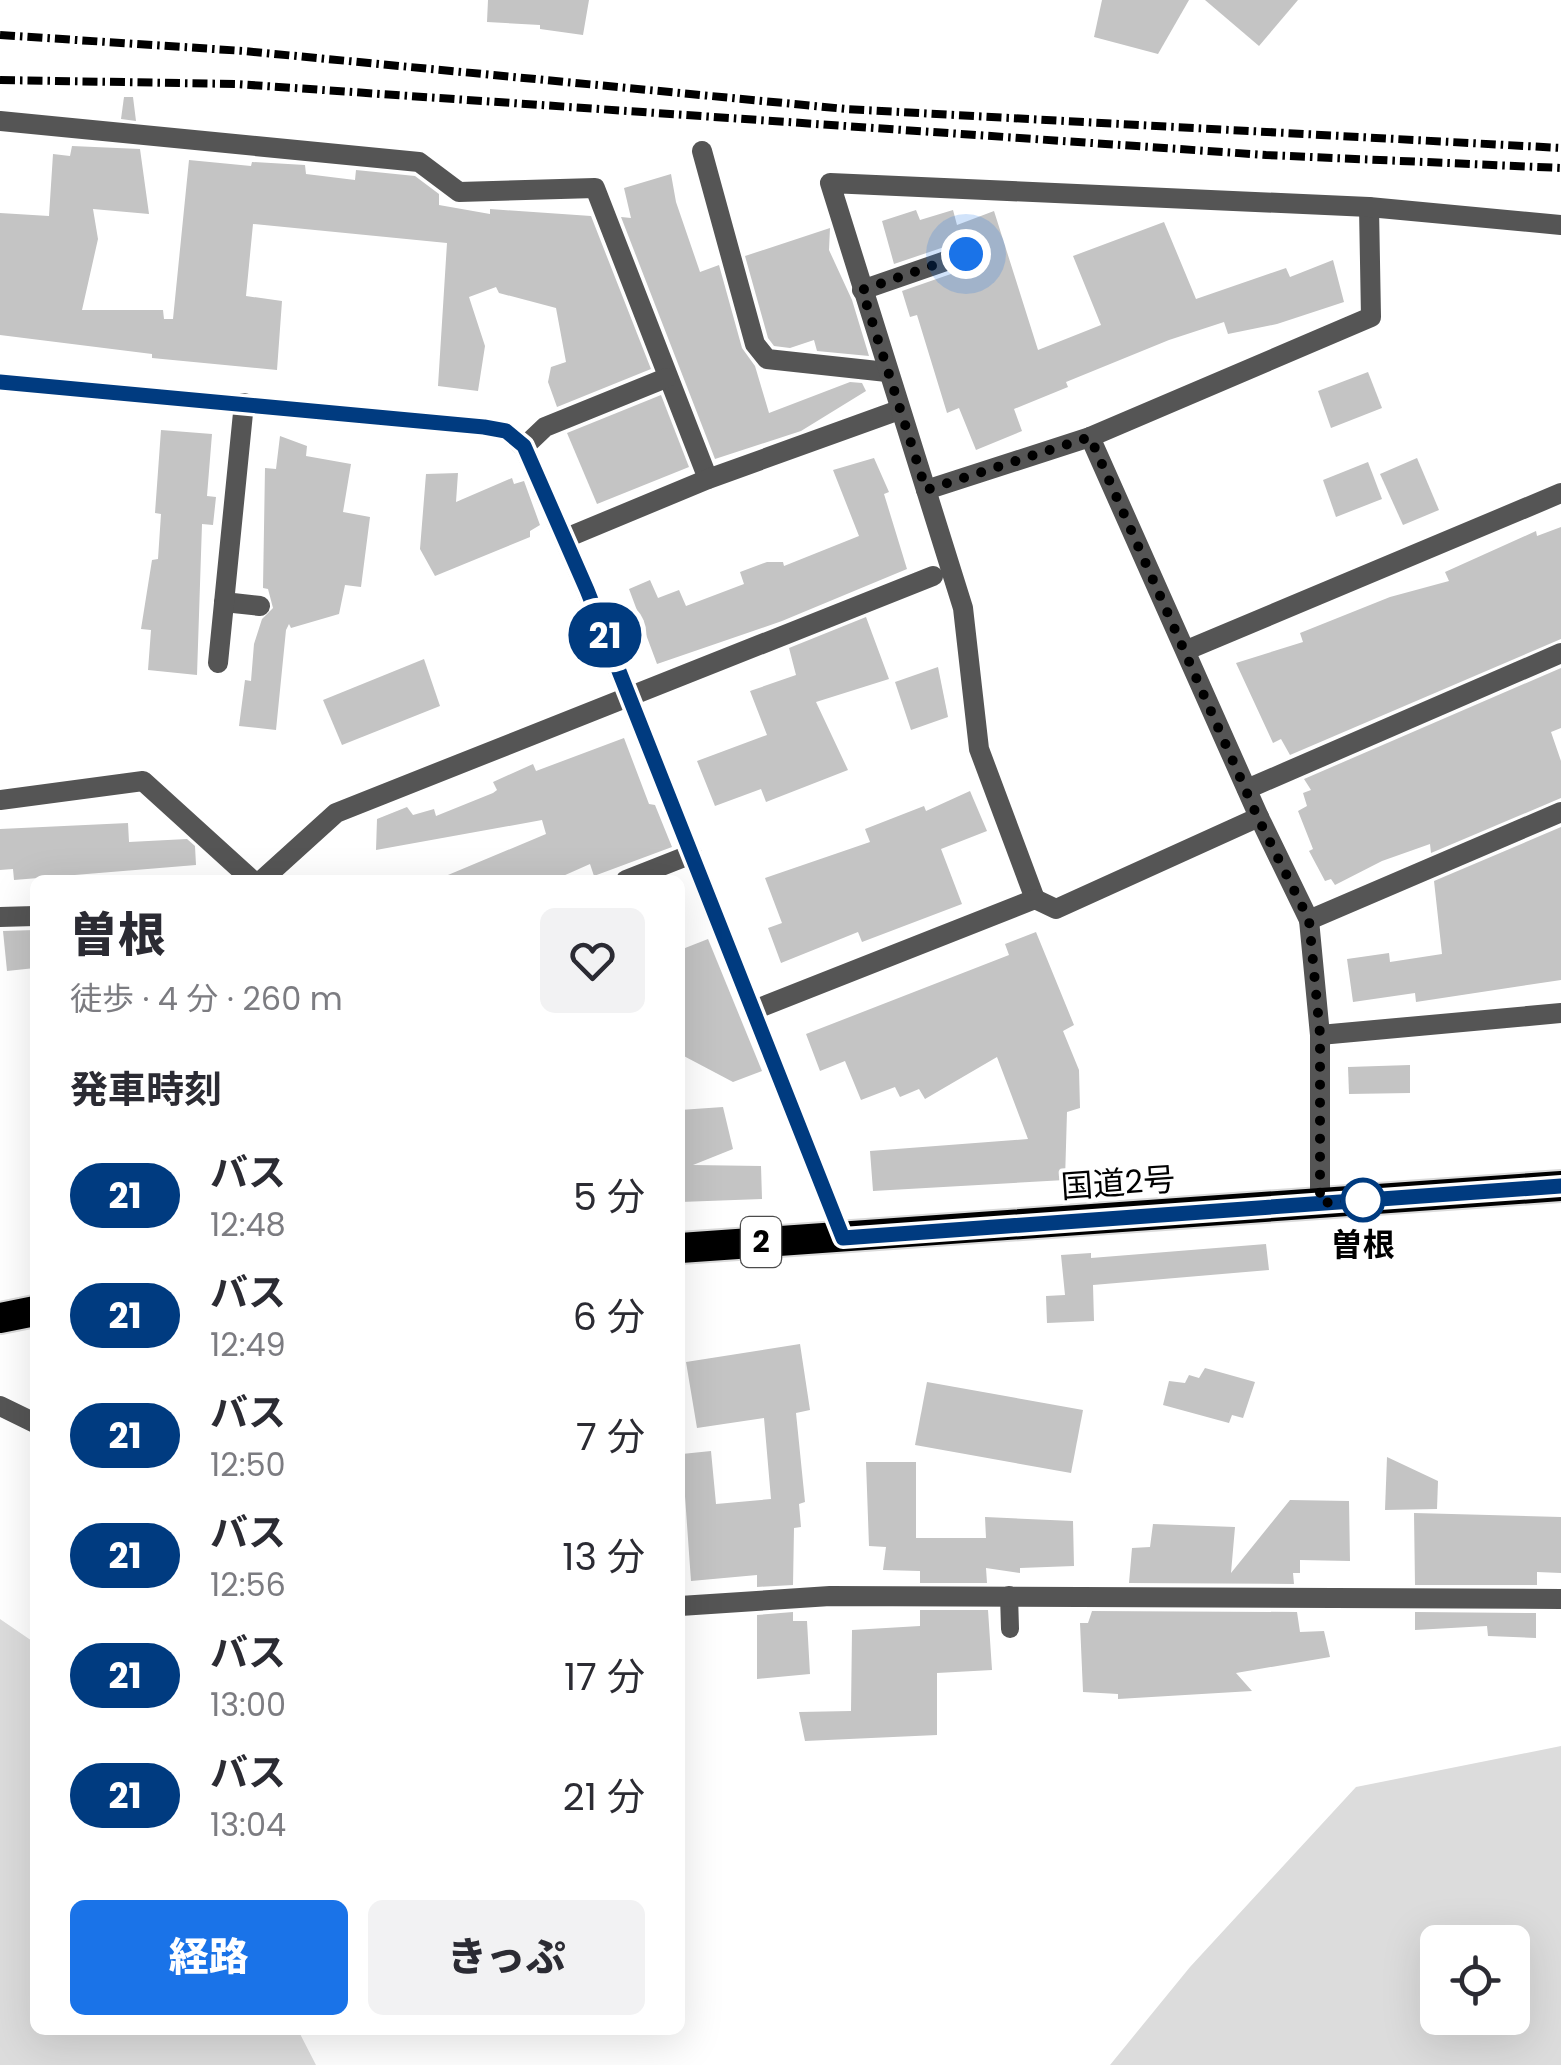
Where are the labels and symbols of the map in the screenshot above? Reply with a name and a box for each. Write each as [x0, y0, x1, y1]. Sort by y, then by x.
your location [941, 229, 991, 279]
line badge: 21 [560, 602, 650, 668]
street label: 国道2号 [1059, 1156, 1177, 1209]
marker: 曽根 [1342, 1179, 1384, 1221]
road number: 2 [741, 1217, 781, 1267]
place label: 曽根 [1331, 1222, 1395, 1267]

